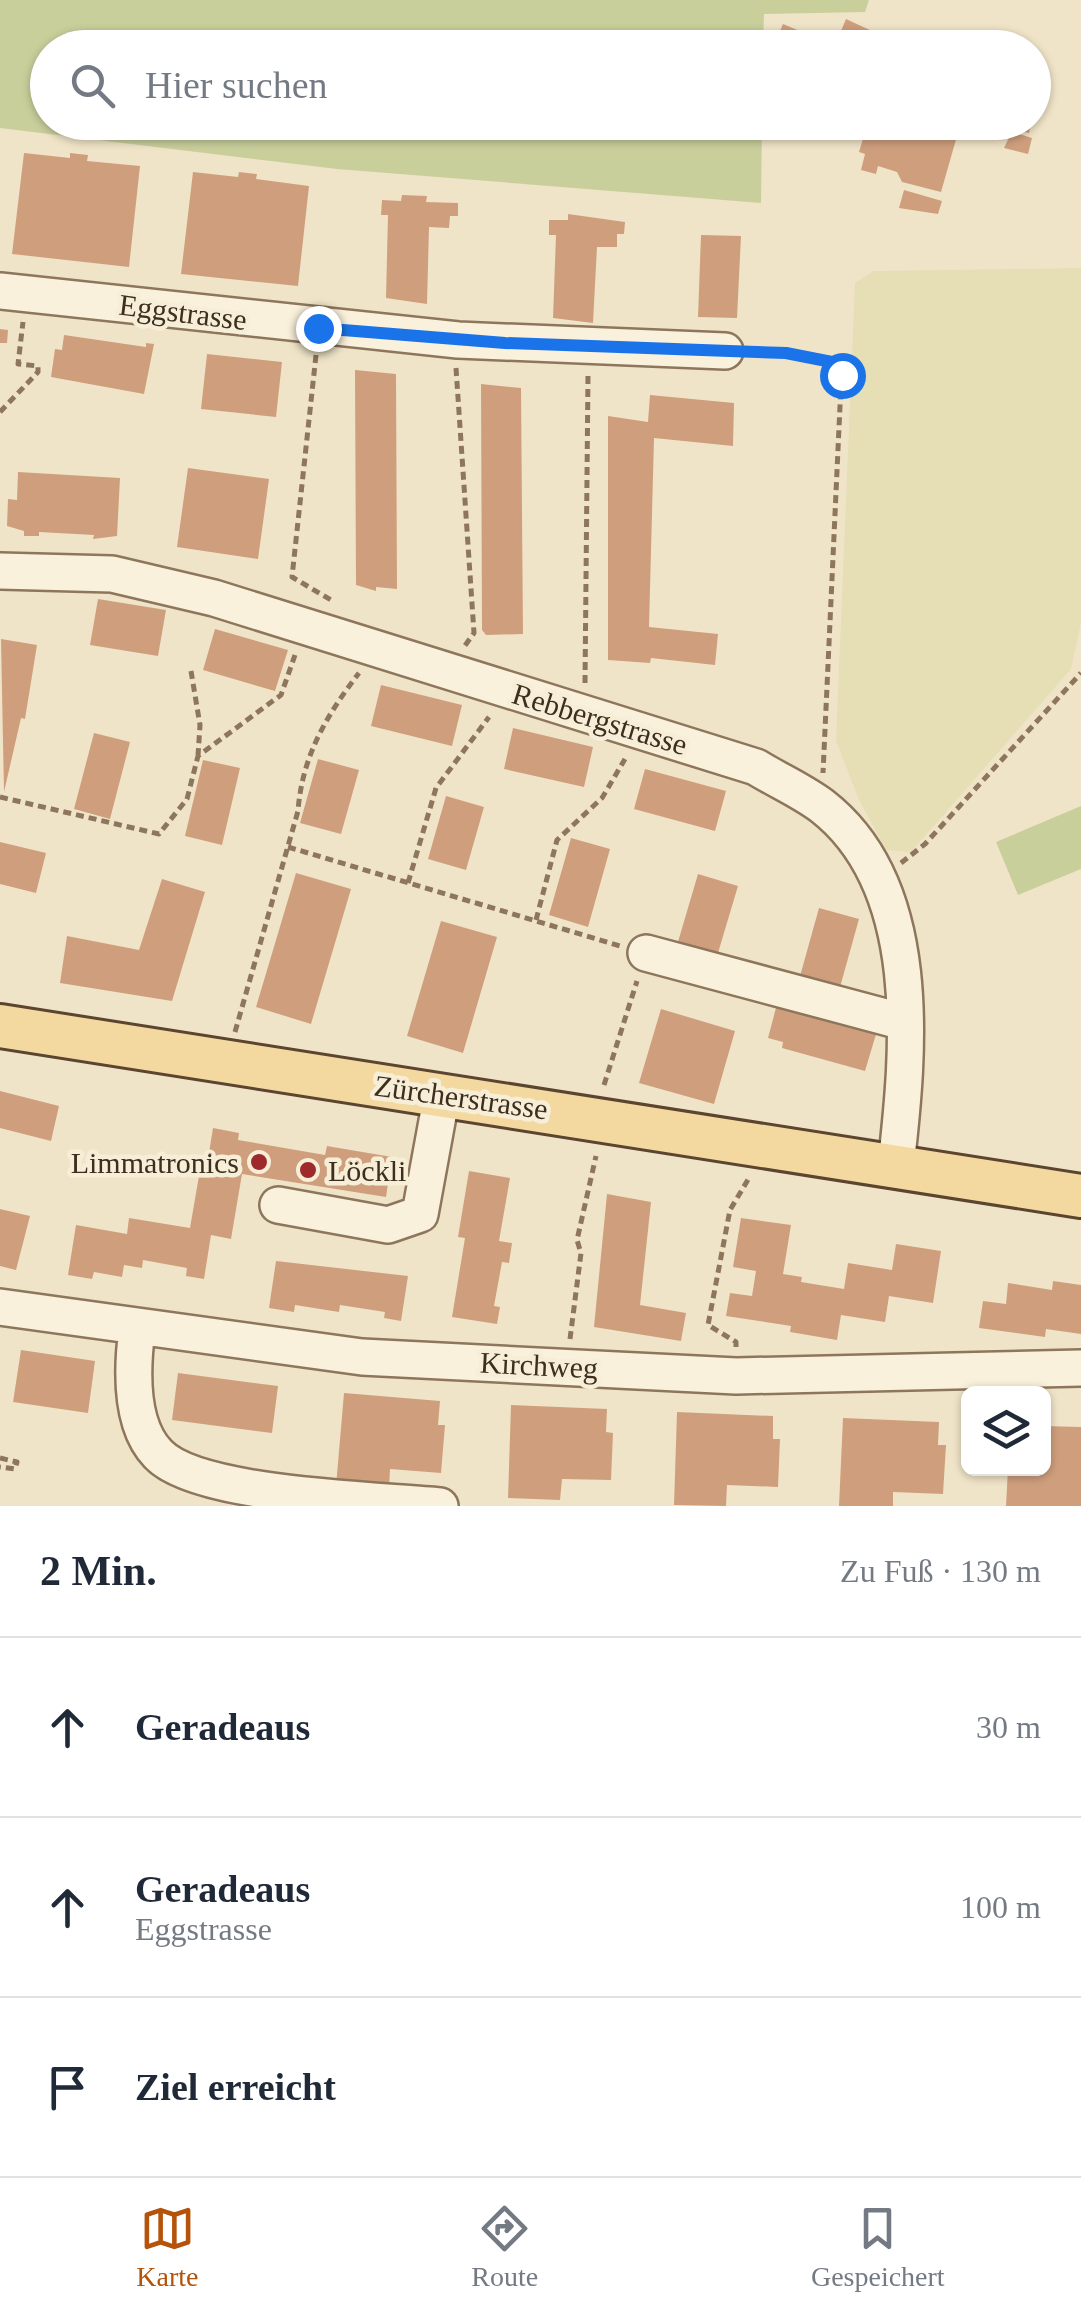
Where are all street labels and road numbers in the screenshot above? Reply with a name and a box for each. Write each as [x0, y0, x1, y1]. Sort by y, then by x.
street label: Eggstrasse [117, 288, 249, 336]
street label: Rebbergstrasse [509, 677, 691, 761]
street label: Zürcherstrasse [372, 1068, 550, 1126]
street label: Kirchweg [479, 1345, 599, 1385]

